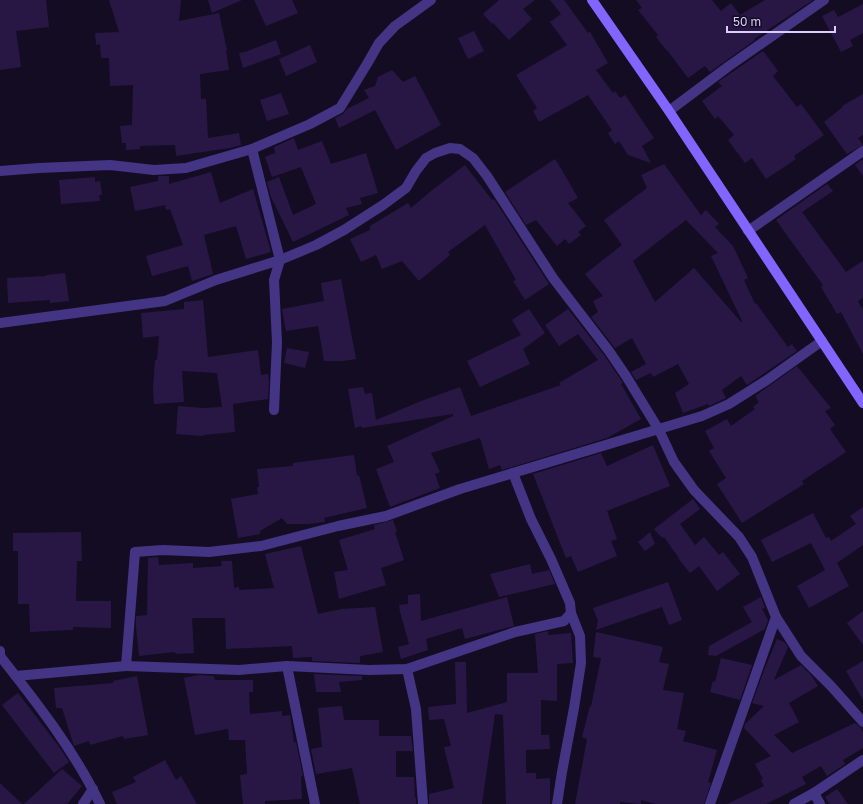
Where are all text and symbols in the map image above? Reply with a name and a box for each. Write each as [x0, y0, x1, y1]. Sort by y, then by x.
scale bar [727, 8, 835, 34]
text: 50 m [733, 14, 761, 29]

